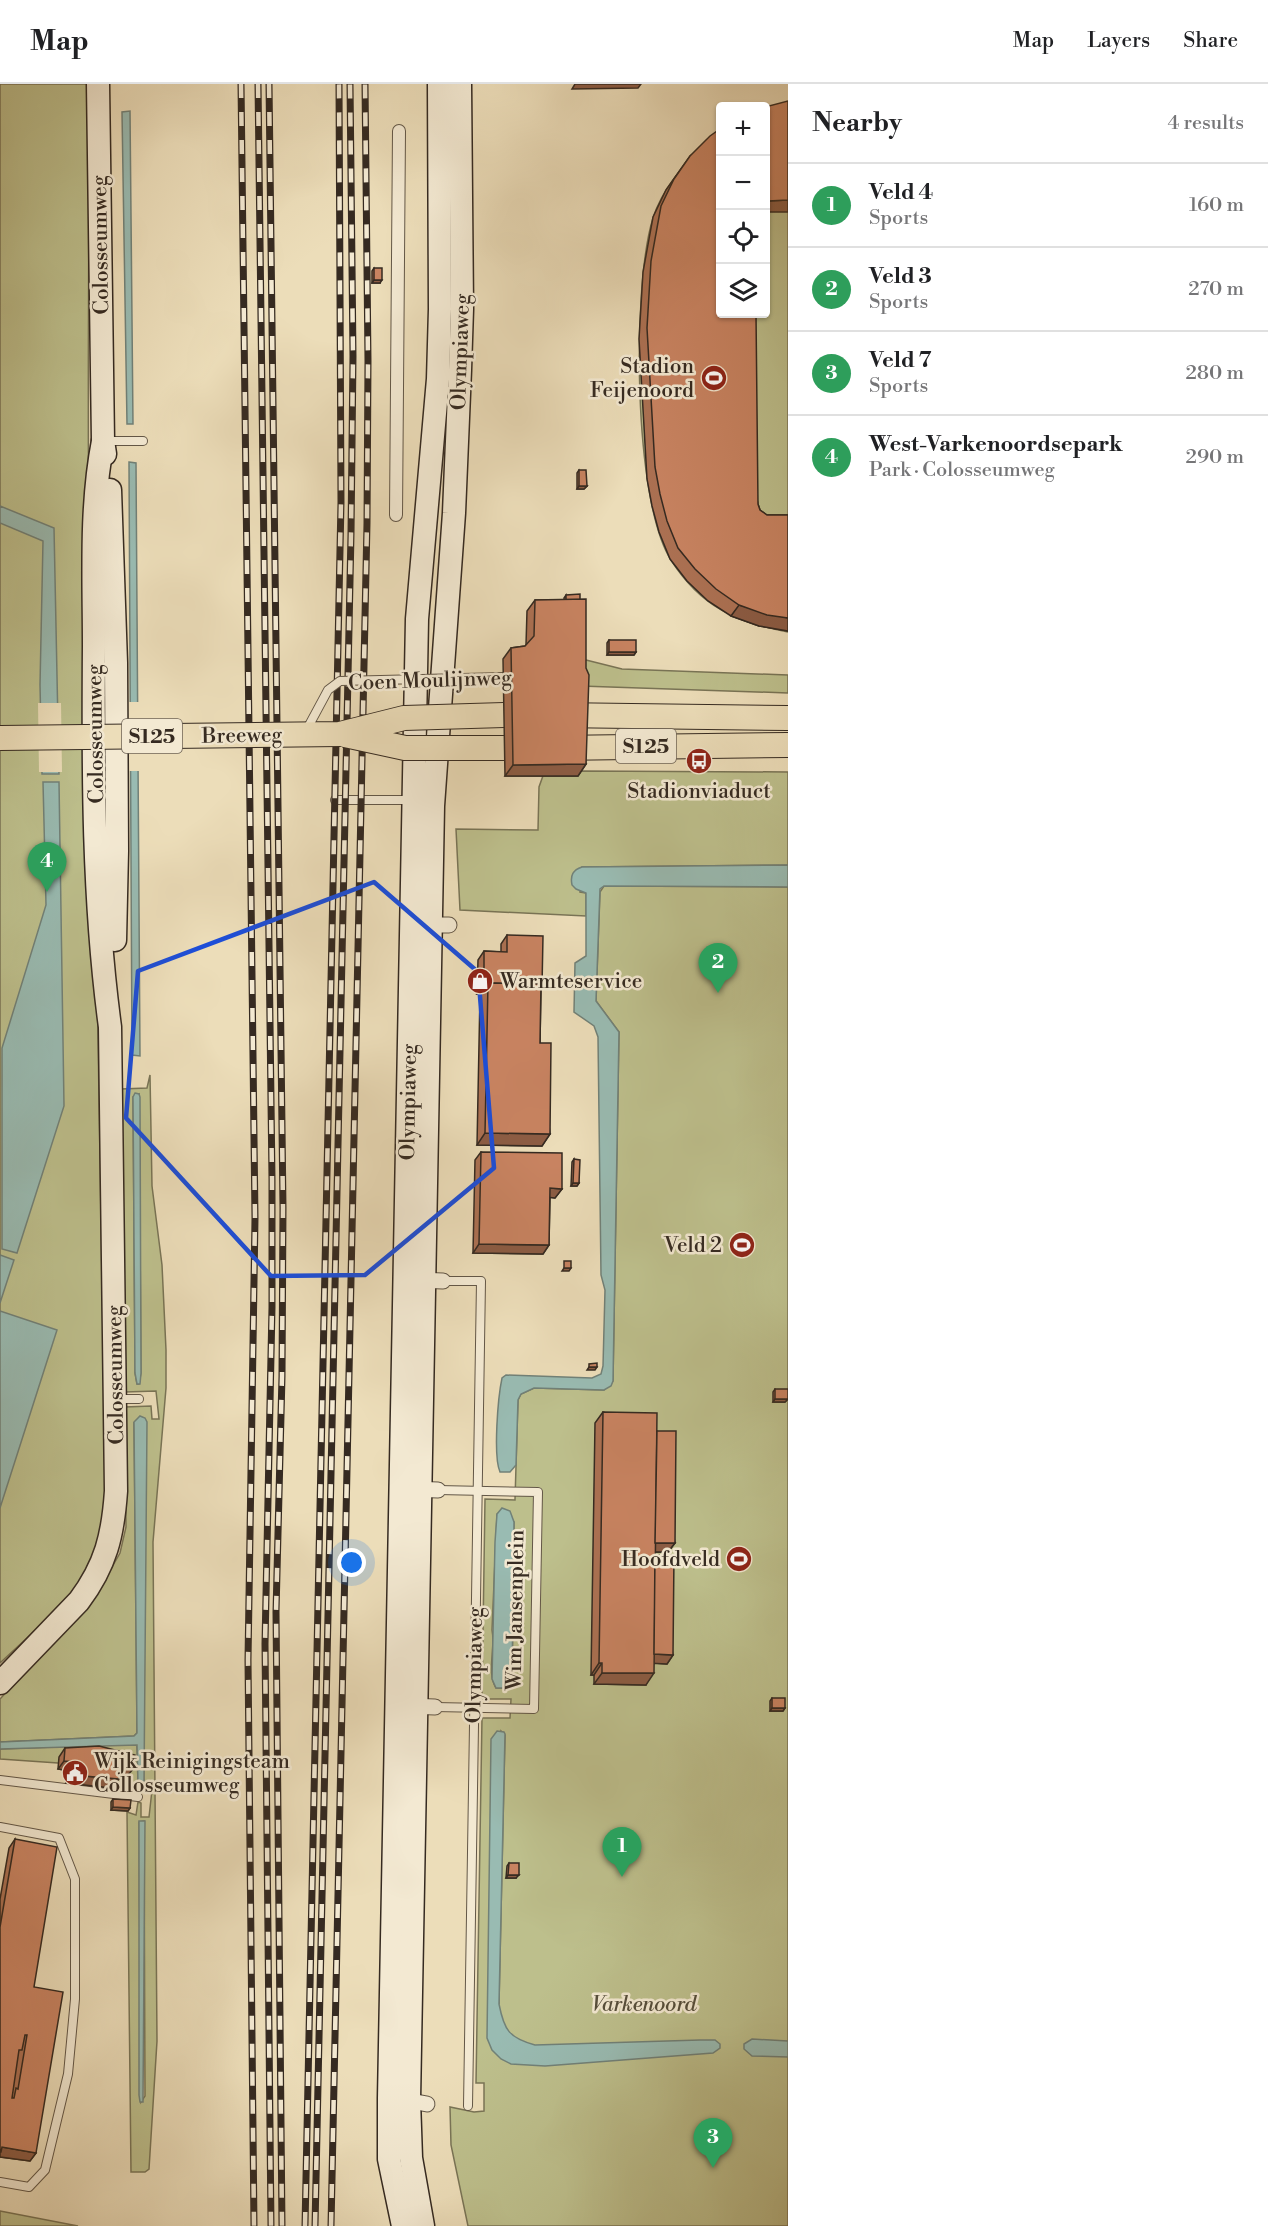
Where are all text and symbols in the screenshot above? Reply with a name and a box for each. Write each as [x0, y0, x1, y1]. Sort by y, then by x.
text: Map [30, 24, 89, 59]
text: Map [1013, 28, 1054, 54]
text: Layers [1087, 28, 1150, 54]
text: Share [1183, 28, 1238, 54]
map controls [716, 102, 770, 318]
button: + [716, 102, 770, 156]
text: Nearby [812, 107, 902, 139]
text: 4 results [1167, 111, 1244, 136]
button: − [716, 156, 770, 210]
street label: Colosseumweg [87, 175, 115, 315]
text: Veld 4 [869, 179, 933, 206]
text: 1 [827, 193, 836, 218]
text: 160 m [1189, 193, 1244, 218]
text: Sports [869, 206, 928, 231]
button: locate [716, 210, 770, 264]
text: Veld 3 [869, 263, 932, 290]
button: layers [716, 264, 770, 318]
text: 2 [825, 277, 838, 302]
text: 270 m [1188, 277, 1244, 302]
text: Sports [869, 290, 928, 315]
street label: Olympiaweg [446, 293, 476, 411]
text: Veld 7 [869, 347, 931, 374]
place label: Stadion Feijenoord [590, 354, 694, 404]
text: 3 [825, 361, 838, 386]
text: 280 m [1185, 361, 1244, 386]
sports icon: Stadion Feijenoord [699, 363, 729, 393]
text: Sports [869, 374, 928, 399]
text: West-Varkenoordsepark [869, 431, 1123, 458]
text: 4 [825, 445, 838, 470]
text: 290 m [1186, 445, 1244, 470]
text: Park · Colosseumweg [869, 458, 1055, 483]
street label: Colosseumweg [82, 664, 110, 804]
street label: Coen Moulijnweg [348, 665, 513, 697]
road number: S125 [122, 719, 182, 753]
street label: Breeweg [200, 722, 283, 750]
road number: S125 [616, 729, 676, 763]
bus stop icon: Stadionviaduct [684, 746, 714, 776]
place label: Stadionviaduct [627, 779, 771, 805]
pin: 4 [28, 842, 66, 892]
pin: 2 [698, 944, 738, 993]
shop icon: Warmteservice [465, 966, 495, 996]
place label: Warmteservice [499, 969, 642, 995]
street label: Olympiaweg [395, 1043, 423, 1161]
sports icon: Veld 2 [727, 1230, 757, 1260]
place label: Veld 2 [663, 1233, 722, 1259]
street label: Colosseumweg [102, 1305, 130, 1445]
street label: Wim Jansenplein [502, 1529, 530, 1692]
sports icon: Hoofdveld [724, 1544, 754, 1574]
place label: Hoofdveld [621, 1547, 720, 1573]
your location [337, 1548, 366, 1577]
street label: Olympiaweg [461, 1606, 489, 1724]
place label: Wijk Reinigingsteam Collosseumweg [93, 1749, 290, 1799]
public building icon: Wijk Reinigingsteam Collosseumweg [60, 1758, 90, 1788]
pin: 1 [602, 1828, 642, 1877]
park label: Varkenoord [592, 1992, 698, 2018]
pin: 3 [694, 2118, 732, 2168]

